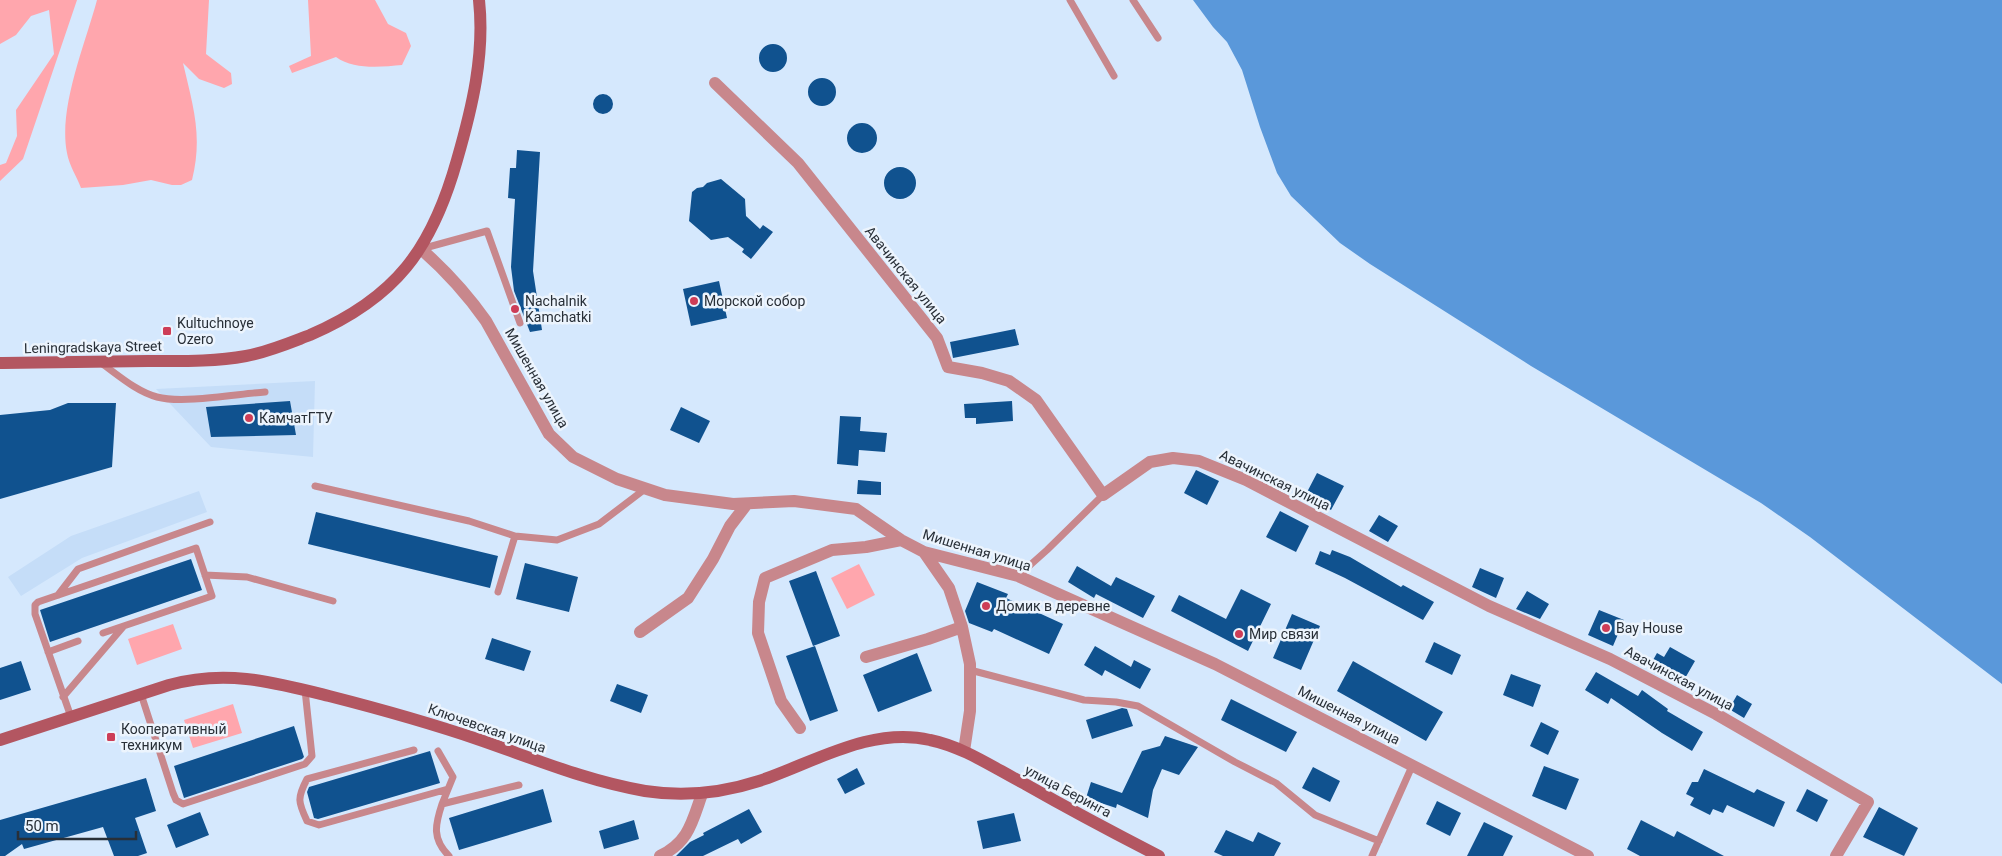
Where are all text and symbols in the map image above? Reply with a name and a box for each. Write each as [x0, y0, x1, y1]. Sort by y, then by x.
street label: Авачинская улица [862, 223, 950, 327]
place label: Nachalnik Kamchatki [525, 293, 591, 325]
place label: Морской собор [704, 293, 805, 309]
marker: Морской собор [688, 295, 700, 307]
marker: Nachalnik Kamchatki [509, 303, 521, 315]
place label: Kultuchnoye Ozero [177, 315, 254, 347]
marker: Kultuchnoye Ozero [161, 325, 173, 337]
street label: Мишенная улица [502, 325, 572, 431]
street label: Leningradskaya Street [24, 338, 163, 356]
place label: КамчатГТУ [259, 410, 333, 426]
marker: КамчатГТУ [243, 412, 255, 424]
street label: Авачинская улица [1217, 446, 1333, 514]
street label: Мишенная улица [921, 526, 1033, 574]
place label: Домик в деревне [996, 598, 1110, 614]
marker: Домик в деревне [980, 600, 992, 612]
place label: Bay House [1616, 620, 1683, 636]
marker: Bay House [1600, 622, 1612, 634]
place label: Мир связи [1249, 626, 1319, 642]
marker: Мир связи [1233, 628, 1245, 640]
street label: Авачинская улица [1622, 643, 1736, 713]
street label: Мишенная улица [1295, 682, 1403, 748]
street label: Ключевская улица [426, 700, 548, 756]
place label: Кооперативный техникум [121, 721, 227, 753]
marker: Кооперативный техникум [105, 731, 117, 743]
street label: улица Беринга [1022, 761, 1114, 821]
scale bar [18, 808, 135, 840]
text: 50 m [25, 817, 59, 835]

